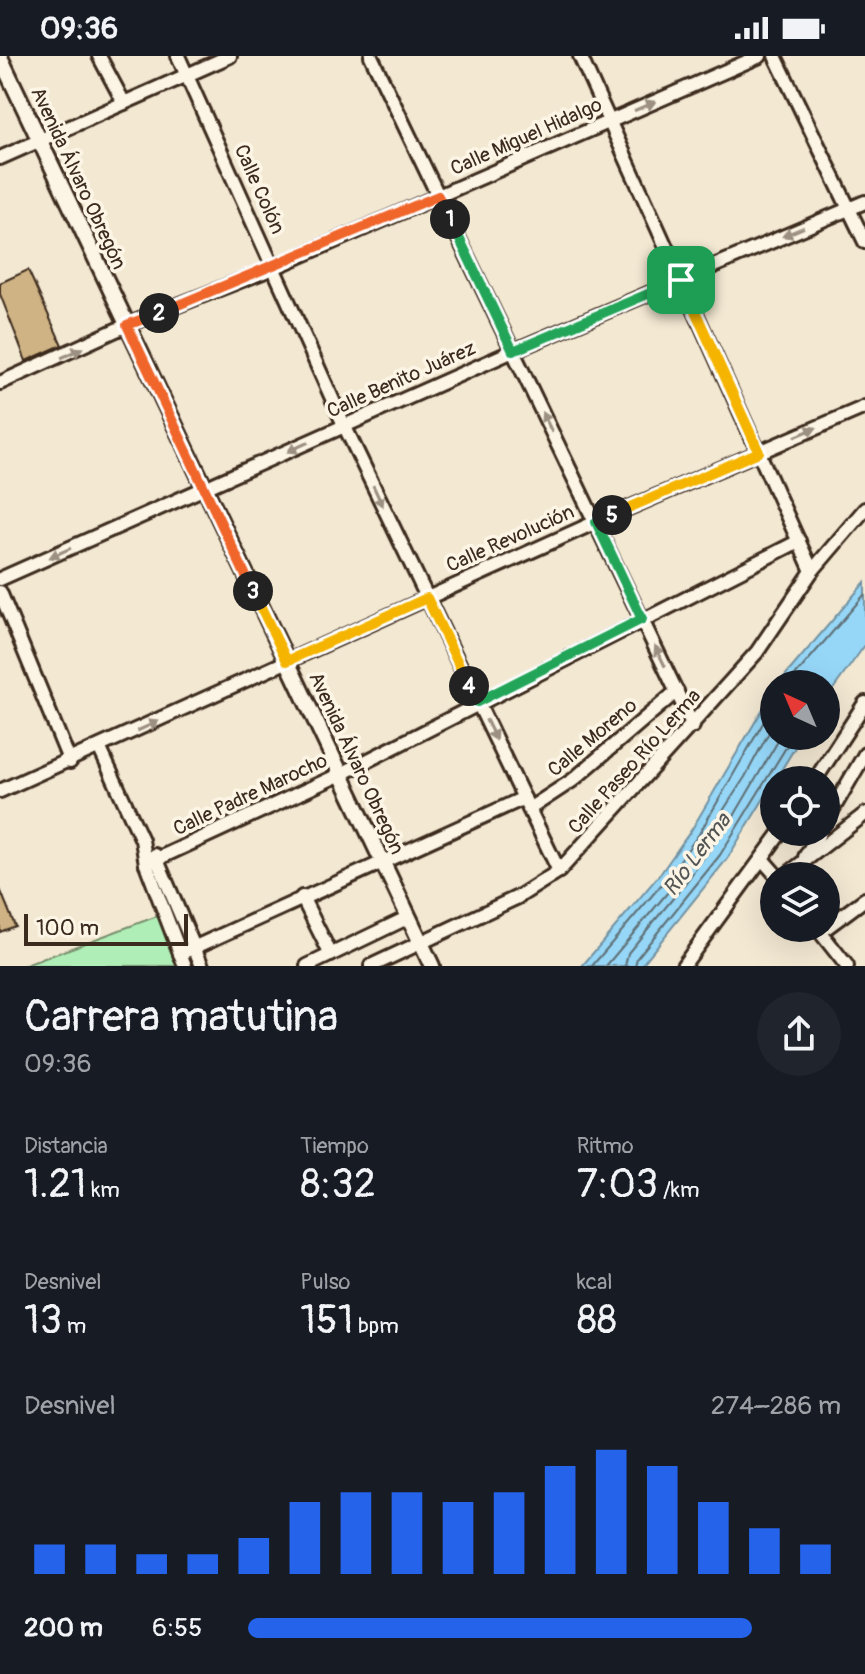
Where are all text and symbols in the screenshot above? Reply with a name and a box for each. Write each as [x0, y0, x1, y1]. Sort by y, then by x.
text: 09:36 [40, 10, 118, 47]
street label: Avenida Álvaro Obregón [25, 83, 132, 273]
street label: Calle Miguel Hidalgo [447, 92, 606, 181]
one-way arrow [633, 99, 656, 113]
street label: Calle Colón [229, 141, 290, 238]
pin: 1 [430, 199, 470, 239]
text: 1 [446, 205, 454, 233]
one-way arrow [781, 226, 805, 239]
pin [647, 246, 715, 314]
icon: arrive [659, 258, 703, 302]
pin: 2 [139, 293, 179, 333]
text: 2 [153, 299, 165, 327]
street label: Calle Benito Juárez [323, 335, 479, 423]
one-way arrow [60, 346, 83, 360]
one-way arrow [540, 410, 554, 433]
one-way arrow [794, 426, 818, 439]
one-way arrow [286, 440, 309, 454]
one-way arrow [371, 484, 385, 507]
pin: 5 [592, 495, 632, 535]
street label: Calle Revolución [442, 499, 578, 578]
text: 5 [606, 501, 618, 529]
one-way arrow [49, 546, 72, 559]
pin: 3 [233, 571, 273, 611]
text: 3 [247, 577, 259, 605]
one-way arrow [653, 644, 667, 667]
pin: 4 [449, 666, 489, 706]
street label: Avenida Álvaro Obregón [303, 668, 410, 858]
north arrow [760, 670, 840, 750]
map controls [760, 670, 840, 942]
text: 4 [463, 672, 475, 700]
street label: Calle Paseo Río Lerma [563, 684, 706, 839]
street label: Calle Moreno [542, 693, 642, 782]
one-way arrow [484, 718, 498, 742]
one-way arrow [137, 719, 160, 733]
street label: Calle Padre Marocho [169, 748, 331, 841]
button: locate [760, 766, 840, 846]
water label: Río Lerma [657, 806, 738, 902]
button: layers [760, 862, 840, 942]
scale bar [24, 910, 188, 946]
text: 100 m [36, 914, 99, 942]
text: Carrera matutina [24, 990, 338, 1045]
button: share [757, 992, 841, 1076]
text: 09:36 [24, 1048, 92, 1080]
text: Distancia [24, 1132, 108, 1160]
text: Tiempo [300, 1132, 369, 1160]
text: Ritmo [577, 1132, 634, 1160]
text: 1.21 [24, 1160, 86, 1209]
text: 8:32 [300, 1160, 376, 1209]
text: 7:03 [577, 1160, 658, 1209]
text: km [86, 1176, 120, 1204]
text: /km [658, 1176, 700, 1204]
text: Desnivel [24, 1268, 101, 1296]
text: Pulso [300, 1268, 350, 1296]
text: kcal [577, 1268, 612, 1296]
text: 13 [24, 1296, 62, 1345]
text: 151 [300, 1296, 353, 1345]
text: 88 [577, 1296, 617, 1345]
text: m [62, 1312, 86, 1340]
text: bpm [353, 1312, 399, 1340]
text: Desnivel [24, 1390, 116, 1422]
text: 274–286 m [711, 1390, 841, 1422]
text: 200 m [24, 1612, 103, 1644]
text: 6:55 [152, 1612, 202, 1644]

